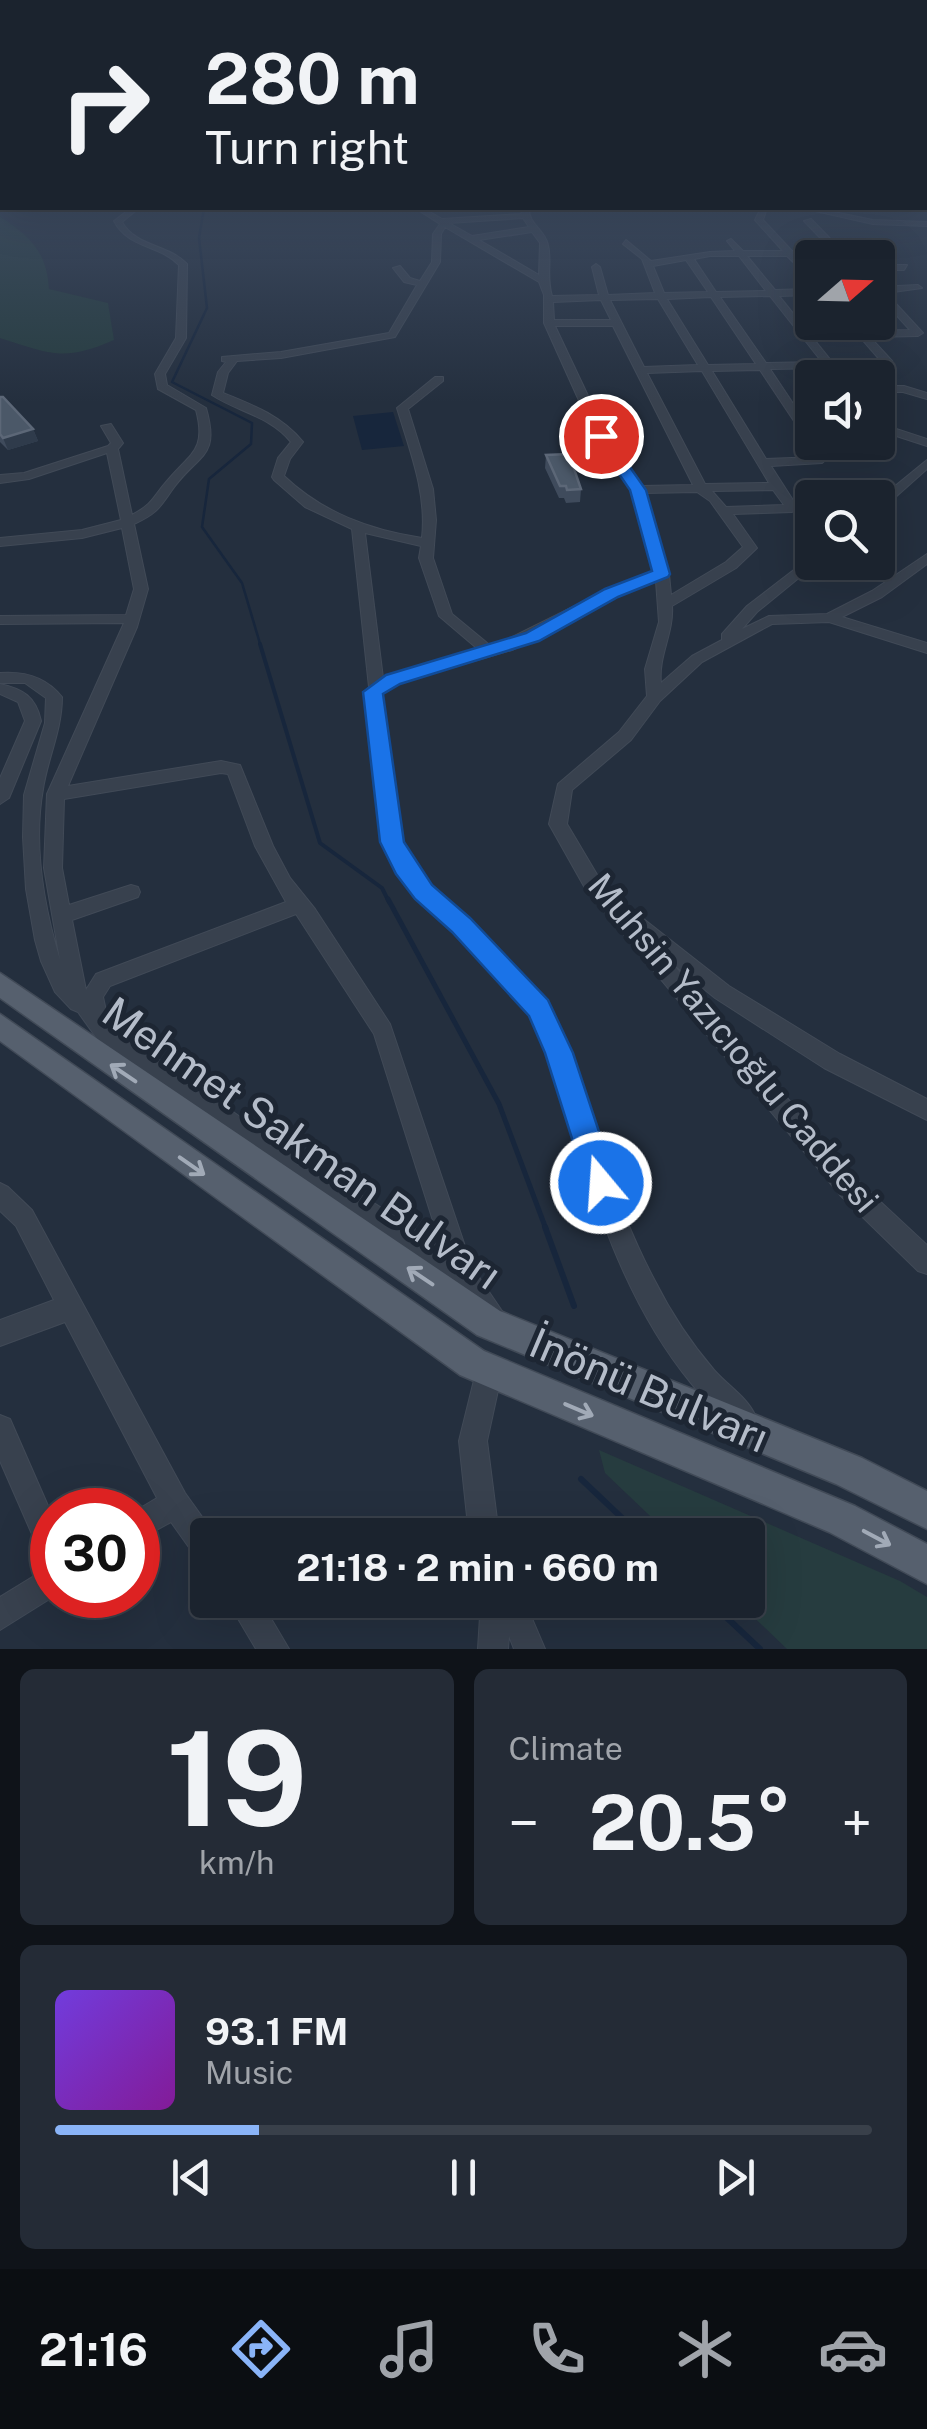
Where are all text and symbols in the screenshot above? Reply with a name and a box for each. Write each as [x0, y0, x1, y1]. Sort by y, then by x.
text: 280 m [205, 37, 420, 120]
icon: right [40, 40, 170, 170]
text: Turn right [205, 121, 409, 174]
north arrow [795, 240, 895, 340]
map controls [795, 240, 895, 580]
button: sound [795, 360, 895, 460]
pin [559, 394, 644, 479]
icon: arrive [574, 409, 629, 464]
button: search [795, 480, 895, 580]
street label: Muhsin Yazıcıoğlu Caddesi [580, 865, 887, 1220]
street label: Mehmet Sakman Bulvarı [94, 986, 511, 1299]
one-way arrow [110, 1063, 138, 1084]
position arrow [549, 1131, 653, 1235]
one-way arrow [178, 1155, 206, 1176]
one-way arrow [407, 1266, 435, 1287]
street label: İnönü Bulvarı [523, 1317, 776, 1462]
one-way arrow [563, 1402, 594, 1420]
speed limit sign: 30 [30, 1488, 160, 1618]
one-way arrow [862, 1529, 892, 1549]
text: 21:18 · 2 min · 660 m [296, 1545, 659, 1590]
text: 19 [166, 1703, 307, 1855]
text: Climate [509, 1730, 623, 1767]
text: 20.5° [589, 1779, 791, 1867]
text: − [509, 1791, 539, 1855]
text: + [841, 1791, 872, 1855]
text: km/h [199, 1844, 274, 1881]
text: 93.1 FM [205, 2009, 348, 2054]
text: Music [205, 2054, 293, 2091]
icon: previous [164, 2150, 219, 2205]
icon: pause [436, 2150, 491, 2205]
icon: next [708, 2150, 763, 2205]
icon: directions [226, 2314, 296, 2384]
icon: music [374, 2314, 444, 2384]
icon: phone [522, 2314, 592, 2384]
icon: climate [670, 2314, 740, 2384]
icon: car [818, 2314, 888, 2384]
text: 21:16 [39, 2323, 148, 2376]

